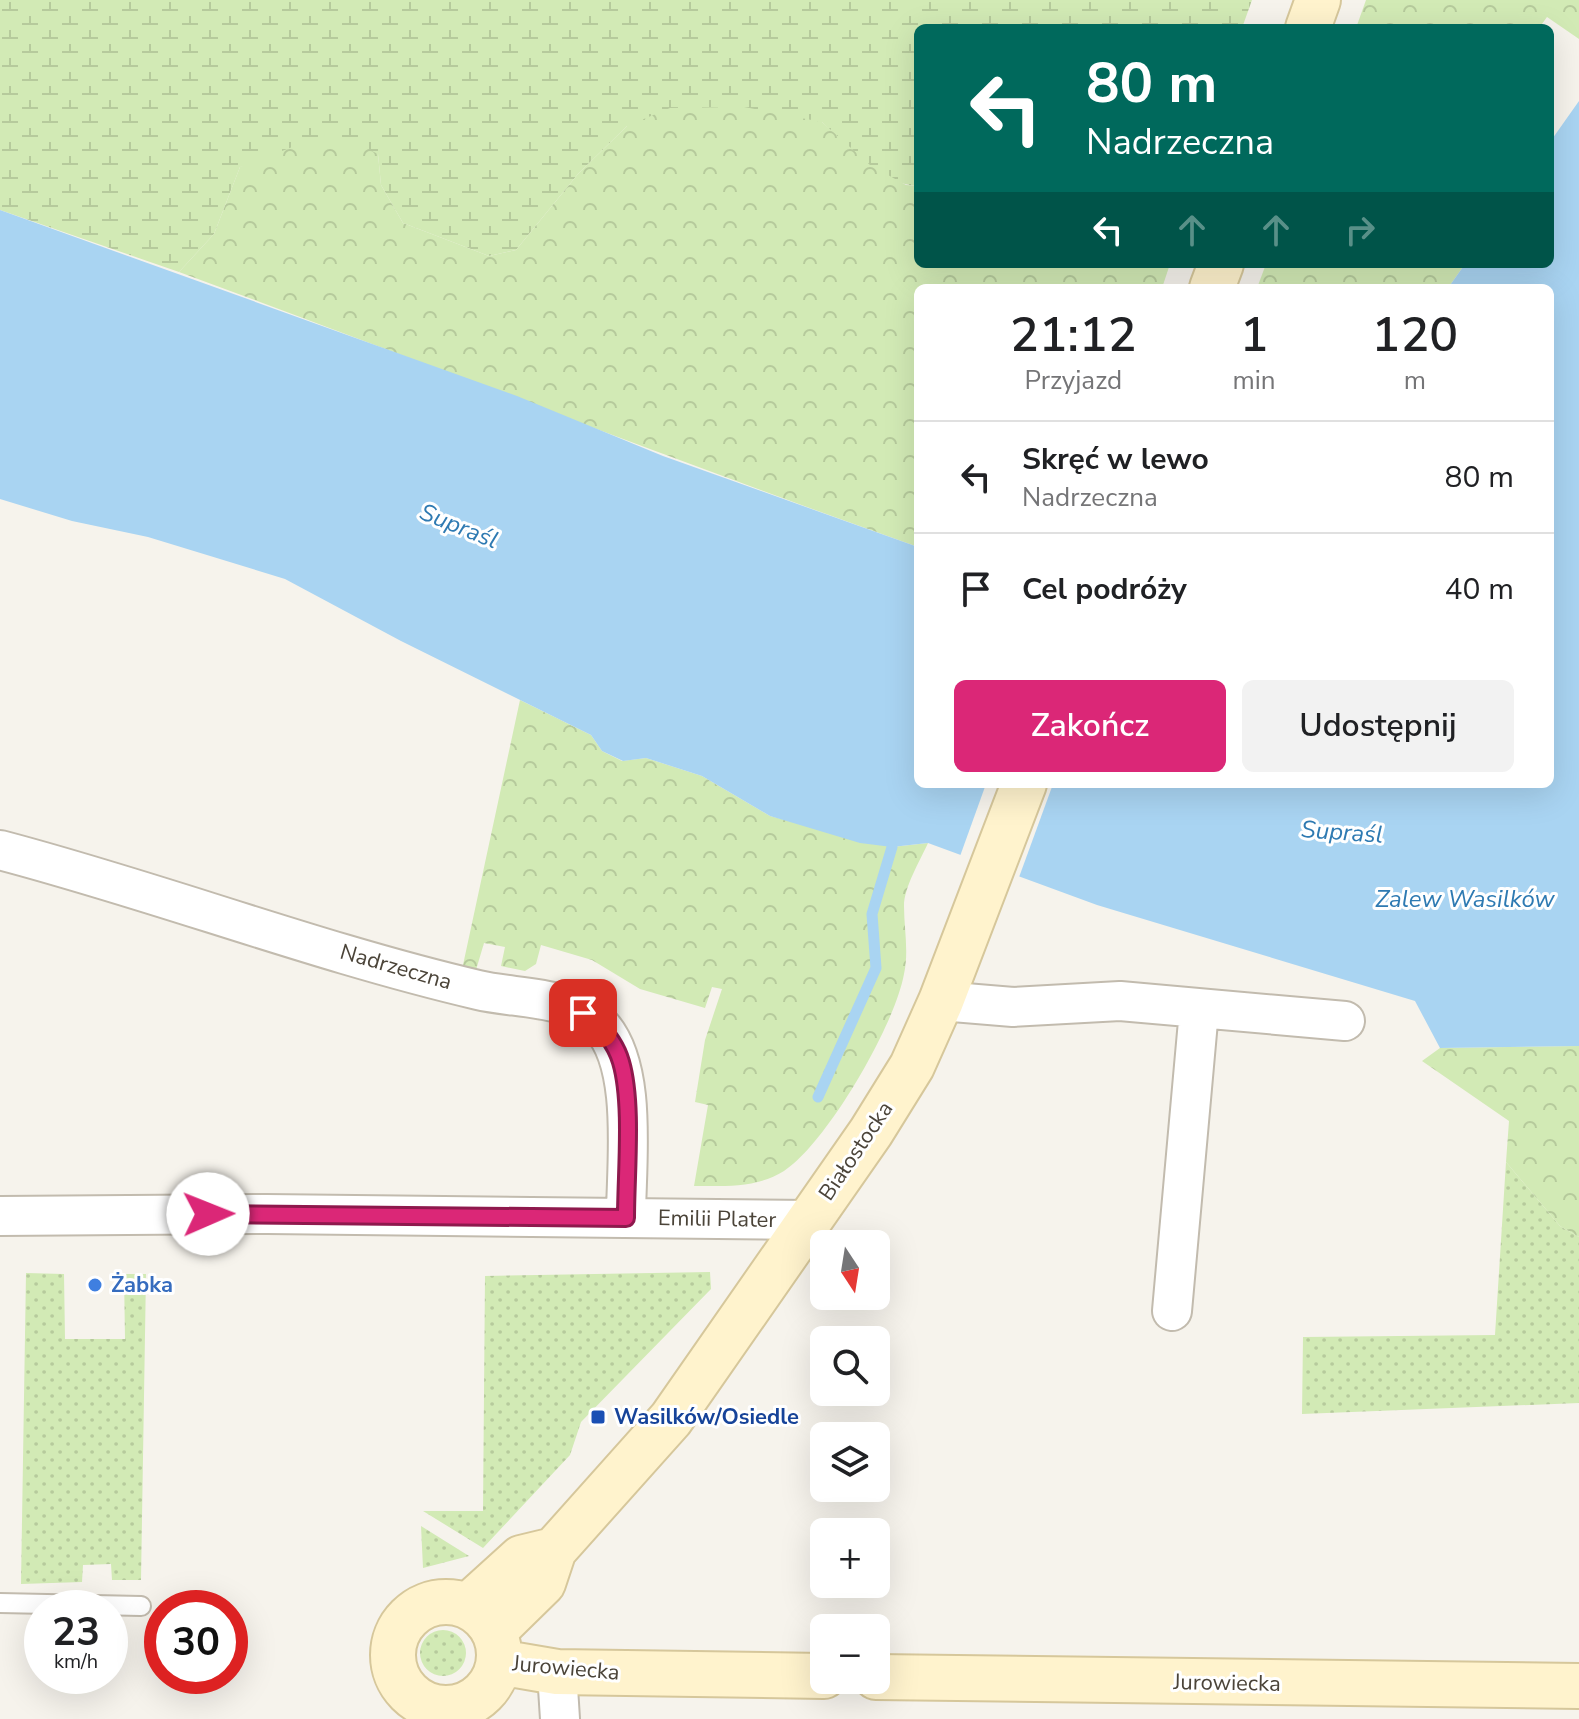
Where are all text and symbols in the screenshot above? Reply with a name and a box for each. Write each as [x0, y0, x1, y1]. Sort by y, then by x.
text: 80 m [1086, 45, 1217, 122]
icon: left [954, 56, 1058, 160]
text: Nadrzeczna [1086, 118, 1274, 167]
icon: left [1086, 208, 1130, 252]
icon: ahead [1170, 208, 1214, 252]
icon: ahead [1254, 208, 1298, 252]
icon: right [1338, 208, 1382, 252]
text: 21:12 [1010, 302, 1137, 368]
text: 1 [1240, 302, 1268, 368]
text: 120 [1372, 302, 1458, 368]
text: Przyjazd [1024, 363, 1122, 398]
text: min [1233, 363, 1276, 398]
text: m [1404, 363, 1426, 398]
text: Skręć w lewo [1022, 439, 1209, 480]
icon: left [954, 455, 998, 499]
text: 80 m [1445, 457, 1514, 498]
text: Nadrzeczna [1022, 480, 1158, 515]
water label: Supraśl [415, 496, 503, 556]
icon: arrive [954, 567, 998, 611]
text: Cel podróży [1022, 569, 1187, 610]
text: 40 m [1445, 569, 1514, 610]
button: Zakończ [954, 680, 1226, 772]
button: Udostępnij [1242, 680, 1514, 772]
water label: Supraśl [1300, 813, 1384, 851]
water label: Zalew Wasilków [1375, 883, 1556, 915]
street label: Nadrzeczna [337, 937, 455, 997]
pin [549, 979, 617, 1047]
icon: arrive [561, 991, 605, 1035]
street label: Białostocka [812, 1096, 900, 1206]
position arrow [166, 1172, 250, 1256]
street label: Emilii Plater [658, 1203, 777, 1235]
north arrow [810, 1230, 890, 1310]
map controls [810, 1230, 890, 1694]
place label: Żabka [111, 1270, 173, 1300]
marker: Żabka [86, 1276, 104, 1294]
button: search [810, 1326, 890, 1406]
place label: Wasilków/Osiedle [614, 1402, 799, 1432]
marker: Wasilków/Osiedle [589, 1408, 607, 1426]
button: layers [810, 1422, 890, 1502]
button: + [810, 1518, 890, 1598]
speed limit sign: 30 [144, 1590, 248, 1694]
text: 23 [52, 1605, 100, 1659]
button: − [810, 1614, 890, 1694]
text: km/h [54, 1648, 98, 1675]
street label: Jurowiecka [510, 1648, 621, 1688]
street label: Jurowiecka [1172, 1667, 1281, 1699]

